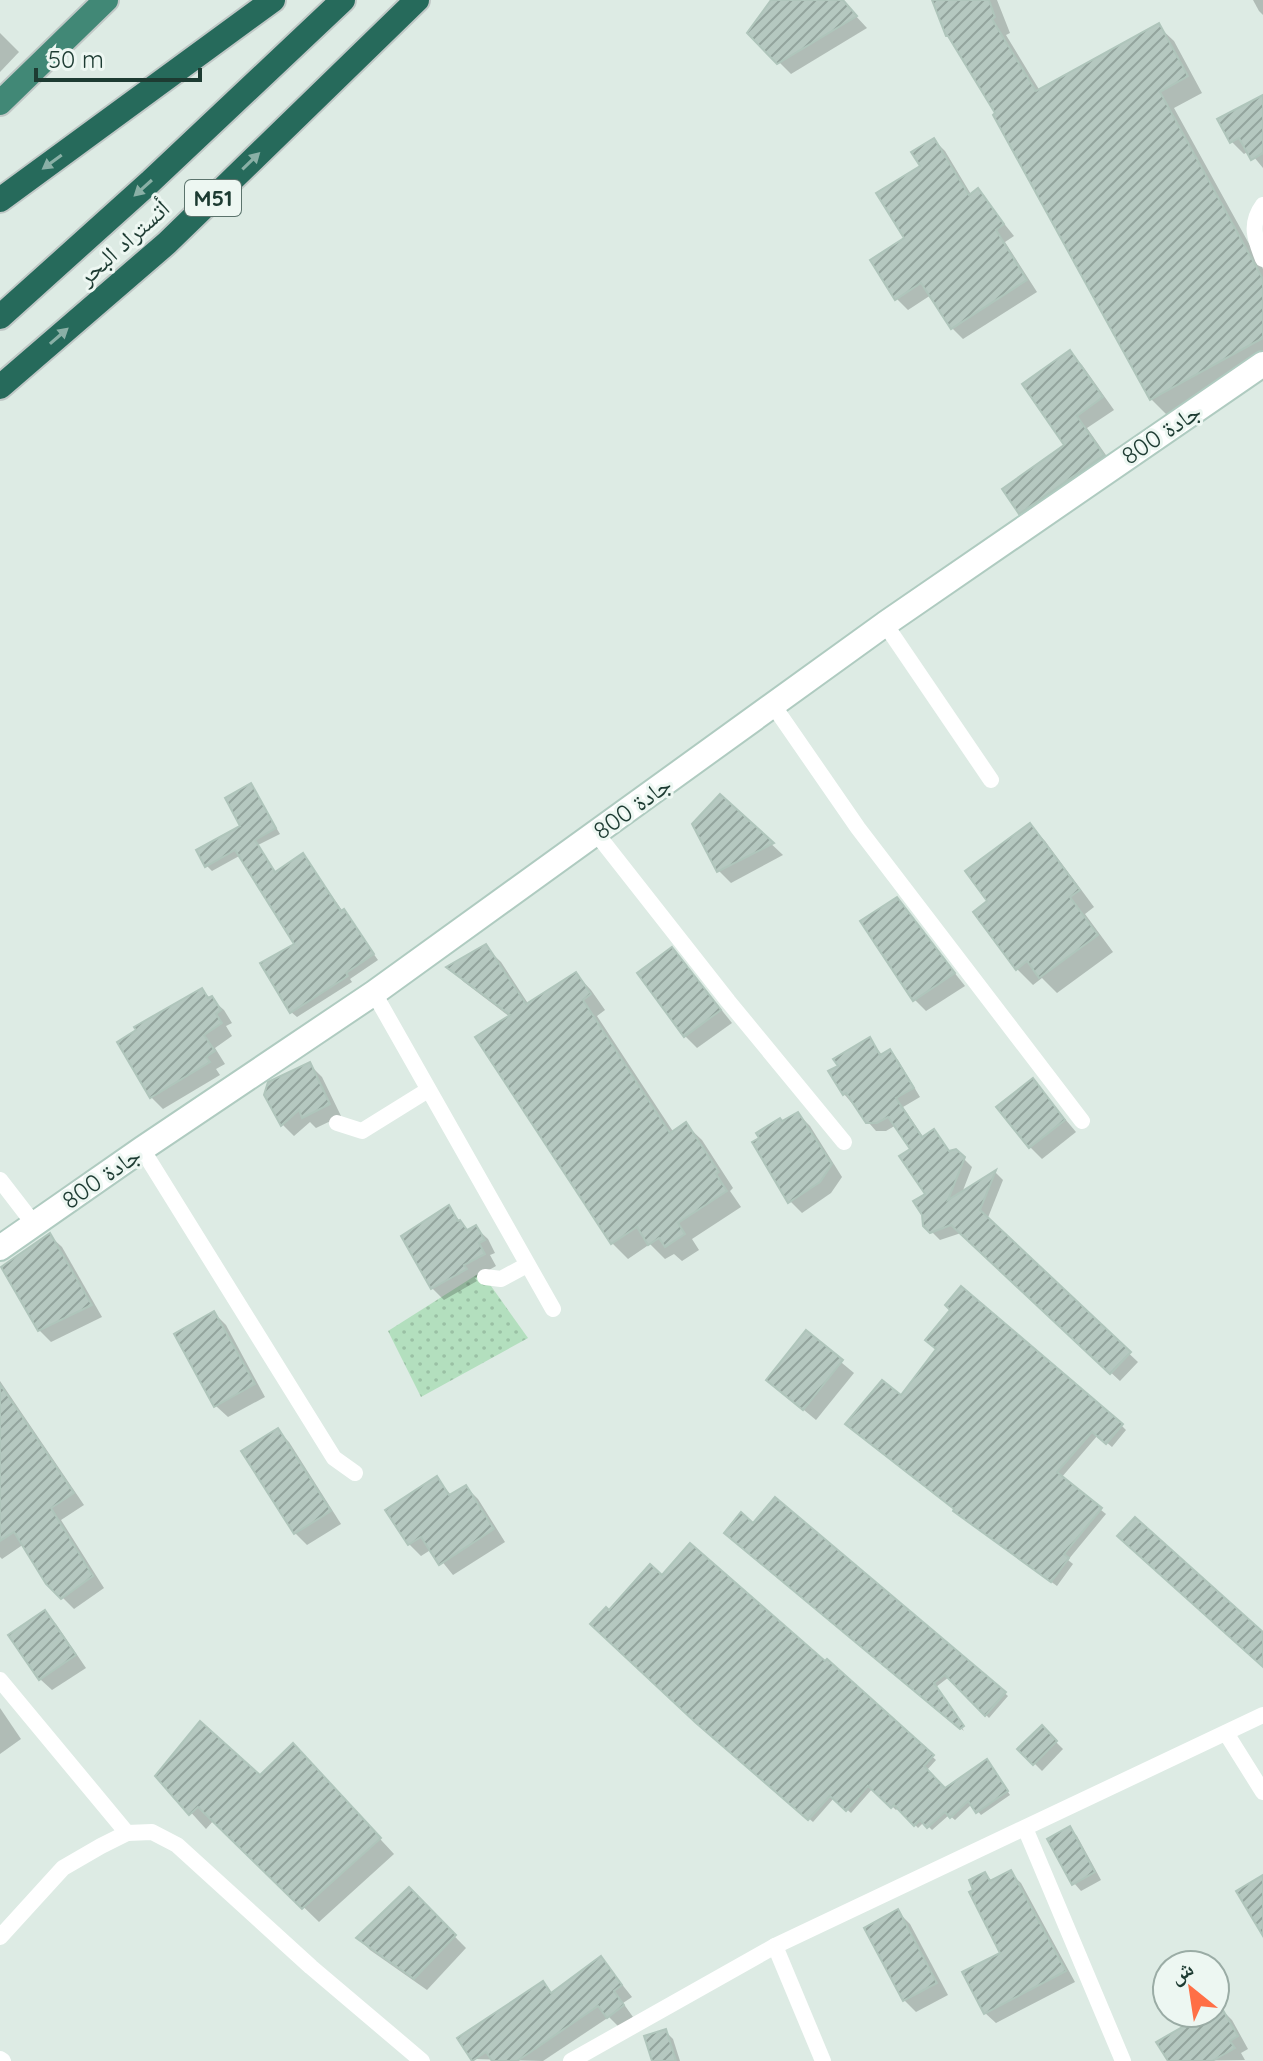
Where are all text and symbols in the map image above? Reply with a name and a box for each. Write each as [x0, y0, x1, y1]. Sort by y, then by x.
scale bar [36, 32, 200, 82]
text: 50 m [48, 44, 104, 74]
one-way arrow [241, 152, 260, 170]
one-way arrow [41, 154, 62, 170]
one-way arrow [134, 178, 153, 196]
road number: M51 [185, 180, 241, 216]
street label: أتستراد البحر [70, 193, 175, 292]
one-way arrow [49, 328, 69, 345]
street label: جادة 800 [1116, 396, 1206, 470]
street label: جادة 800 [587, 769, 677, 845]
street label: جادة 800 [56, 1139, 146, 1215]
north arrow [1151, 1949, 1231, 2029]
text: ش [1164, 1954, 1198, 1990]

